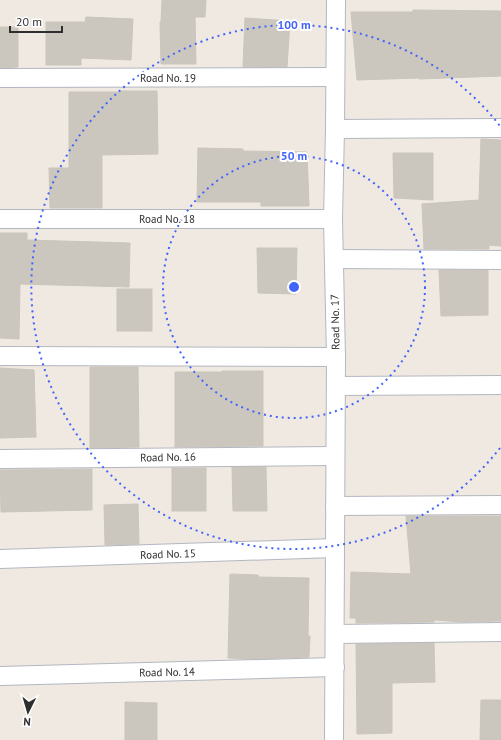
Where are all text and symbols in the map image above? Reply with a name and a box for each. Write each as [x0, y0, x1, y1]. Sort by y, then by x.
scale bar [10, 8, 62, 34]
text: 20 m [16, 14, 42, 29]
text: 100 m [277, 17, 311, 32]
street label: Road No. 19 [140, 71, 196, 85]
text: 50 m [281, 148, 307, 163]
street label: Road No. 18 [139, 212, 195, 226]
centre of rings [287, 280, 301, 294]
street label: Road No. 17 [328, 294, 342, 350]
street label: Road No. 16 [140, 450, 196, 464]
street label: Road No. 15 [140, 546, 196, 562]
street label: Road No. 14 [139, 665, 195, 679]
north arrow [8, 692, 48, 732]
text: N [23, 715, 31, 729]

